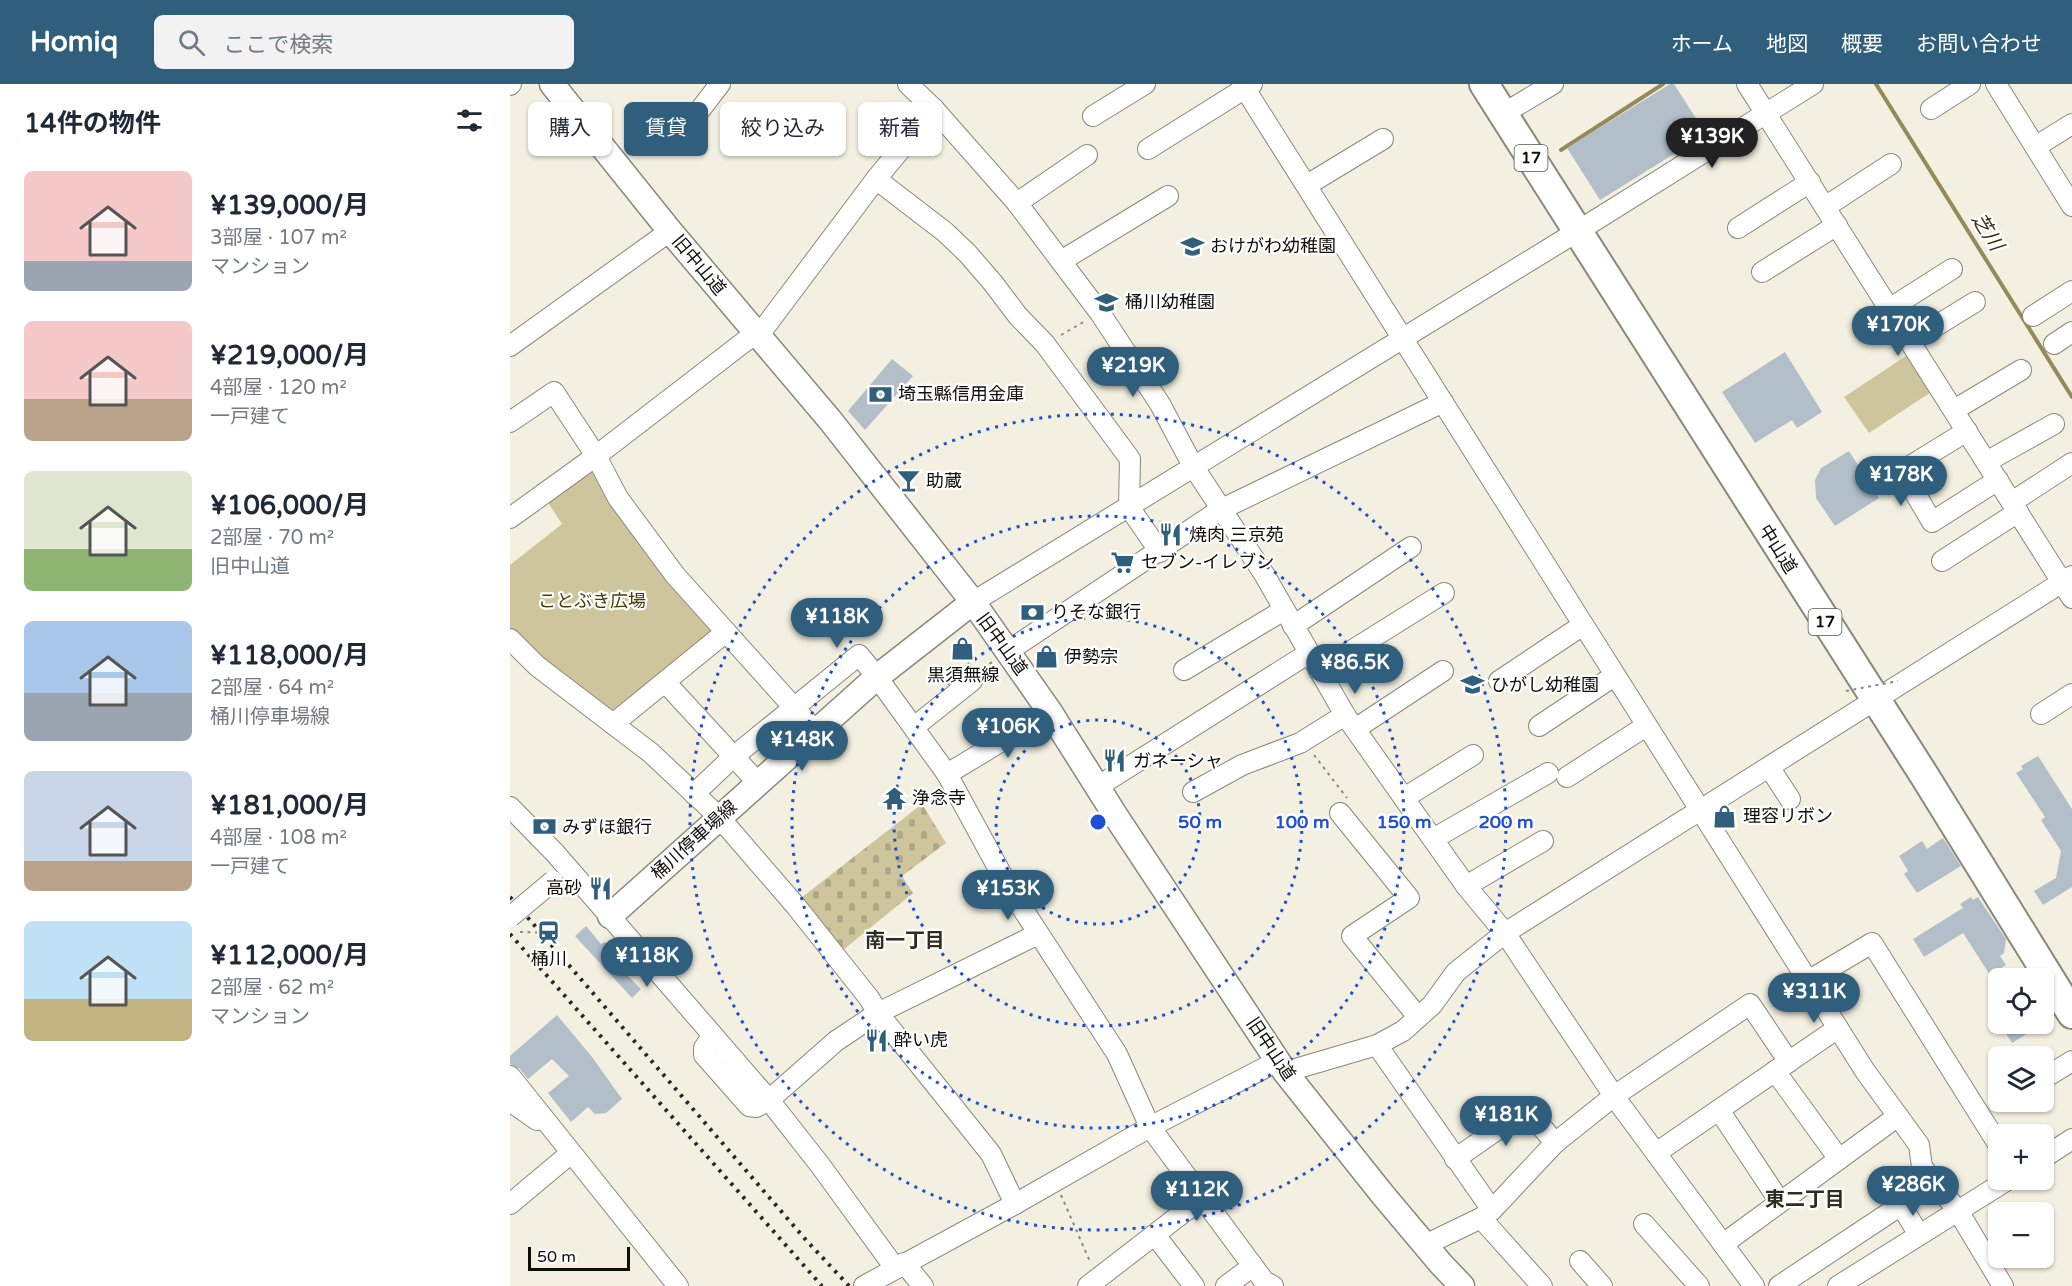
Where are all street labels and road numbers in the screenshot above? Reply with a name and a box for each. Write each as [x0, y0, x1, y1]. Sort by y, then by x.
road number: 17 [1514, 145, 1548, 171]
street label: 旧中山道 [667, 230, 731, 300]
street label: 中山道 [1754, 520, 1802, 578]
street label: 旧中山道 [972, 608, 1032, 680]
road number: 17 [1808, 609, 1842, 635]
street label: 桶川停車場線 [647, 796, 741, 884]
street label: 旧中山道 [1242, 1013, 1300, 1085]

